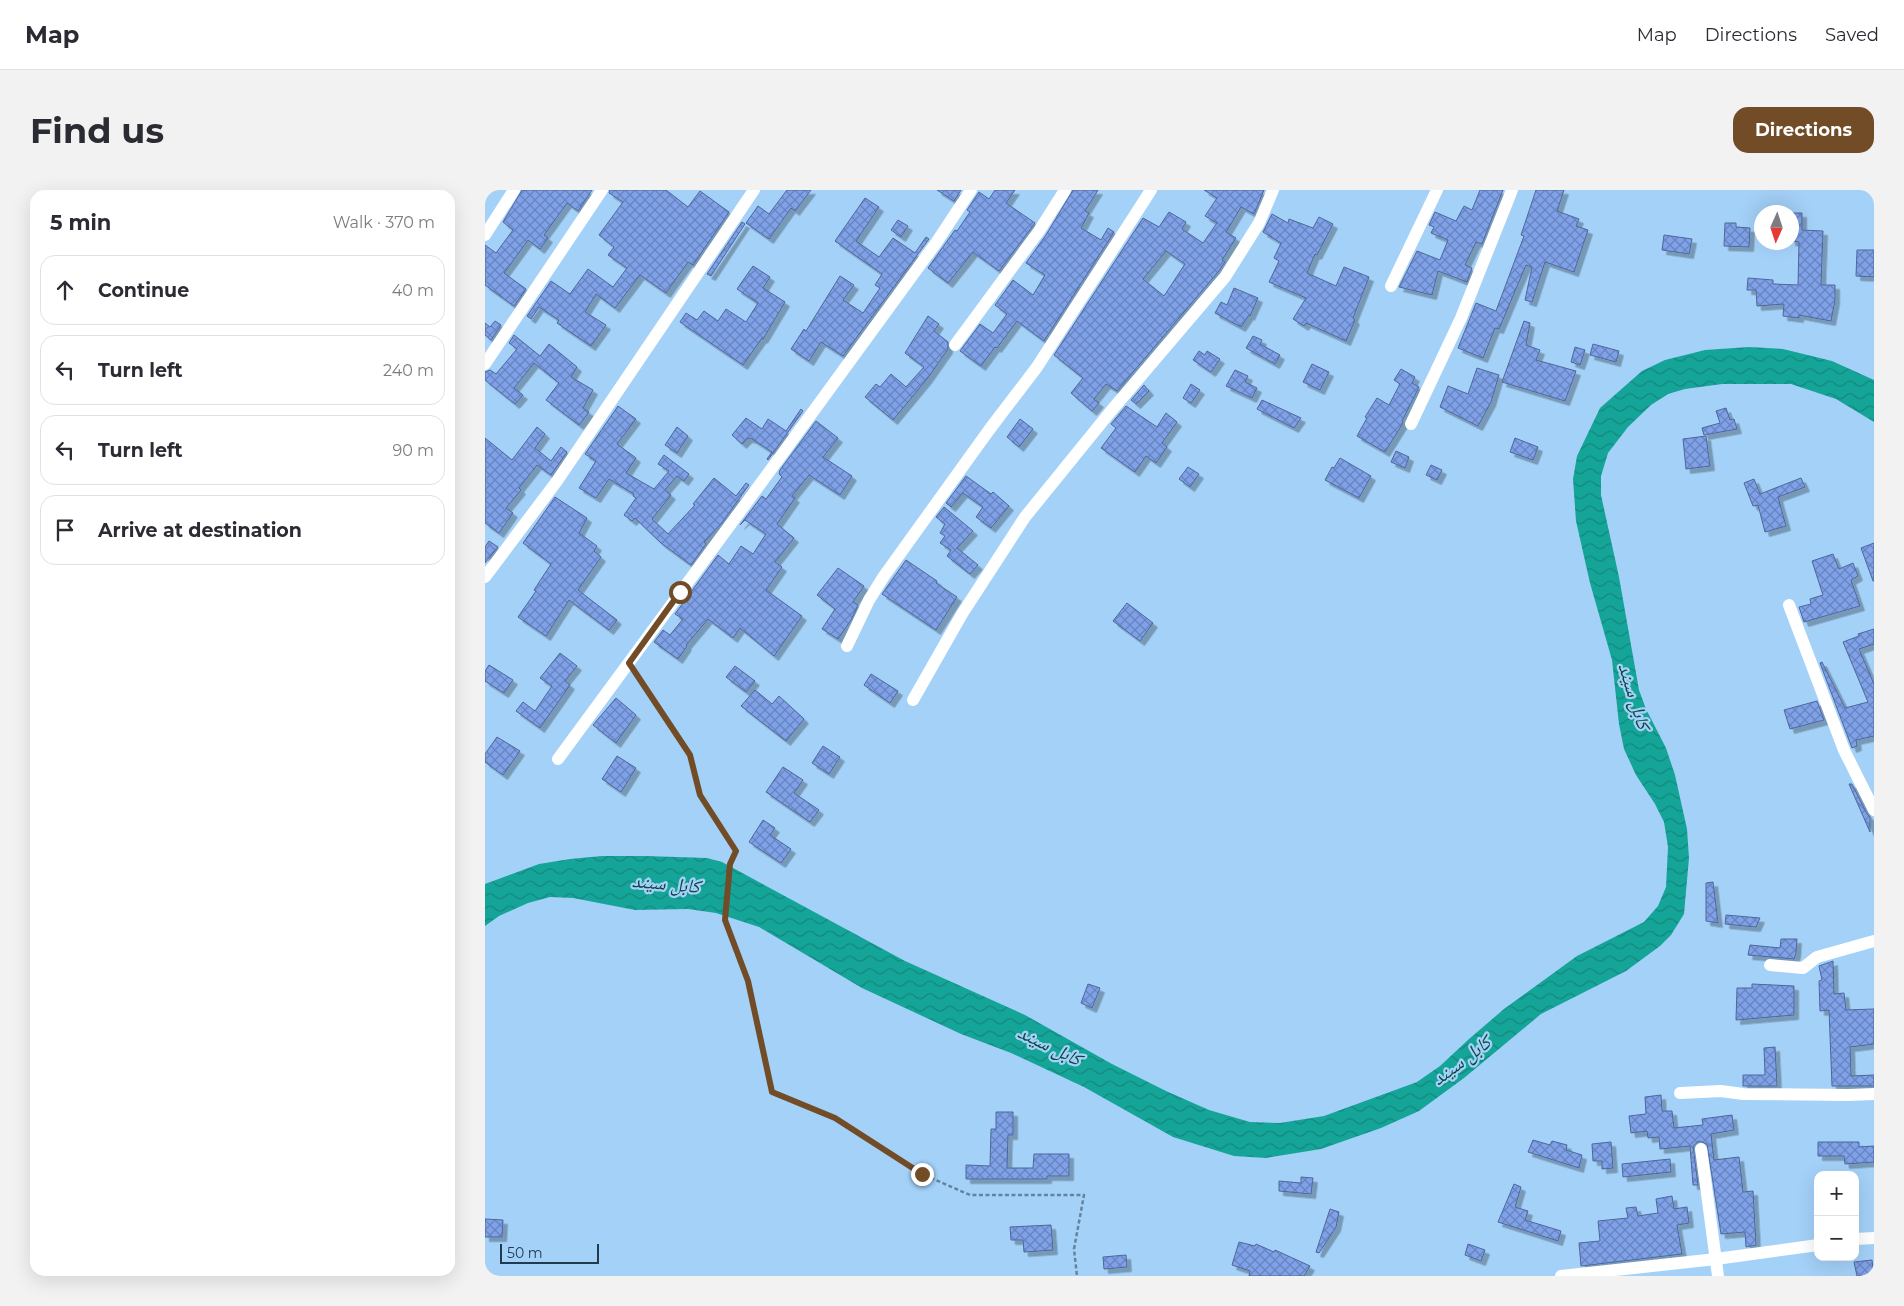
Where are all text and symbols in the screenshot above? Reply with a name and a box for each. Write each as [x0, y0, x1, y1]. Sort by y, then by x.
text: Map [25, 20, 79, 49]
text: Map [1637, 24, 1677, 46]
text: Directions [1705, 24, 1797, 46]
text: Saved [1825, 24, 1879, 46]
button: Directions [1733, 107, 1874, 153]
text: Find us [30, 109, 164, 152]
north arrow [1754, 205, 1799, 250]
text: 5 min [50, 210, 111, 235]
text: Walk · 370 m [333, 213, 435, 232]
icon: ahead [51, 276, 79, 304]
text: Continue [98, 279, 189, 302]
text: 40 m [392, 281, 434, 300]
icon: left [51, 356, 79, 384]
text: Turn left [98, 359, 183, 382]
text: 240 m [383, 361, 434, 380]
icon: left [51, 436, 79, 464]
text: Turn left [98, 439, 183, 462]
text: 90 m [392, 441, 434, 460]
icon: arrive [51, 516, 79, 544]
text: Arrive at destination [98, 519, 302, 542]
route start [669, 581, 692, 604]
water label: کابل سيند [1614, 660, 1656, 735]
water label: کابل سيند [631, 869, 704, 898]
water label: کابل سيند [1014, 1020, 1088, 1072]
water label: کابل سيند [1427, 1029, 1498, 1090]
route end [911, 1163, 934, 1186]
map controls [1814, 1171, 1859, 1261]
button: + [1814, 1171, 1859, 1216]
button: − [1814, 1216, 1859, 1261]
scale bar [500, 1241, 599, 1264]
text: 50 m [507, 1244, 543, 1262]

